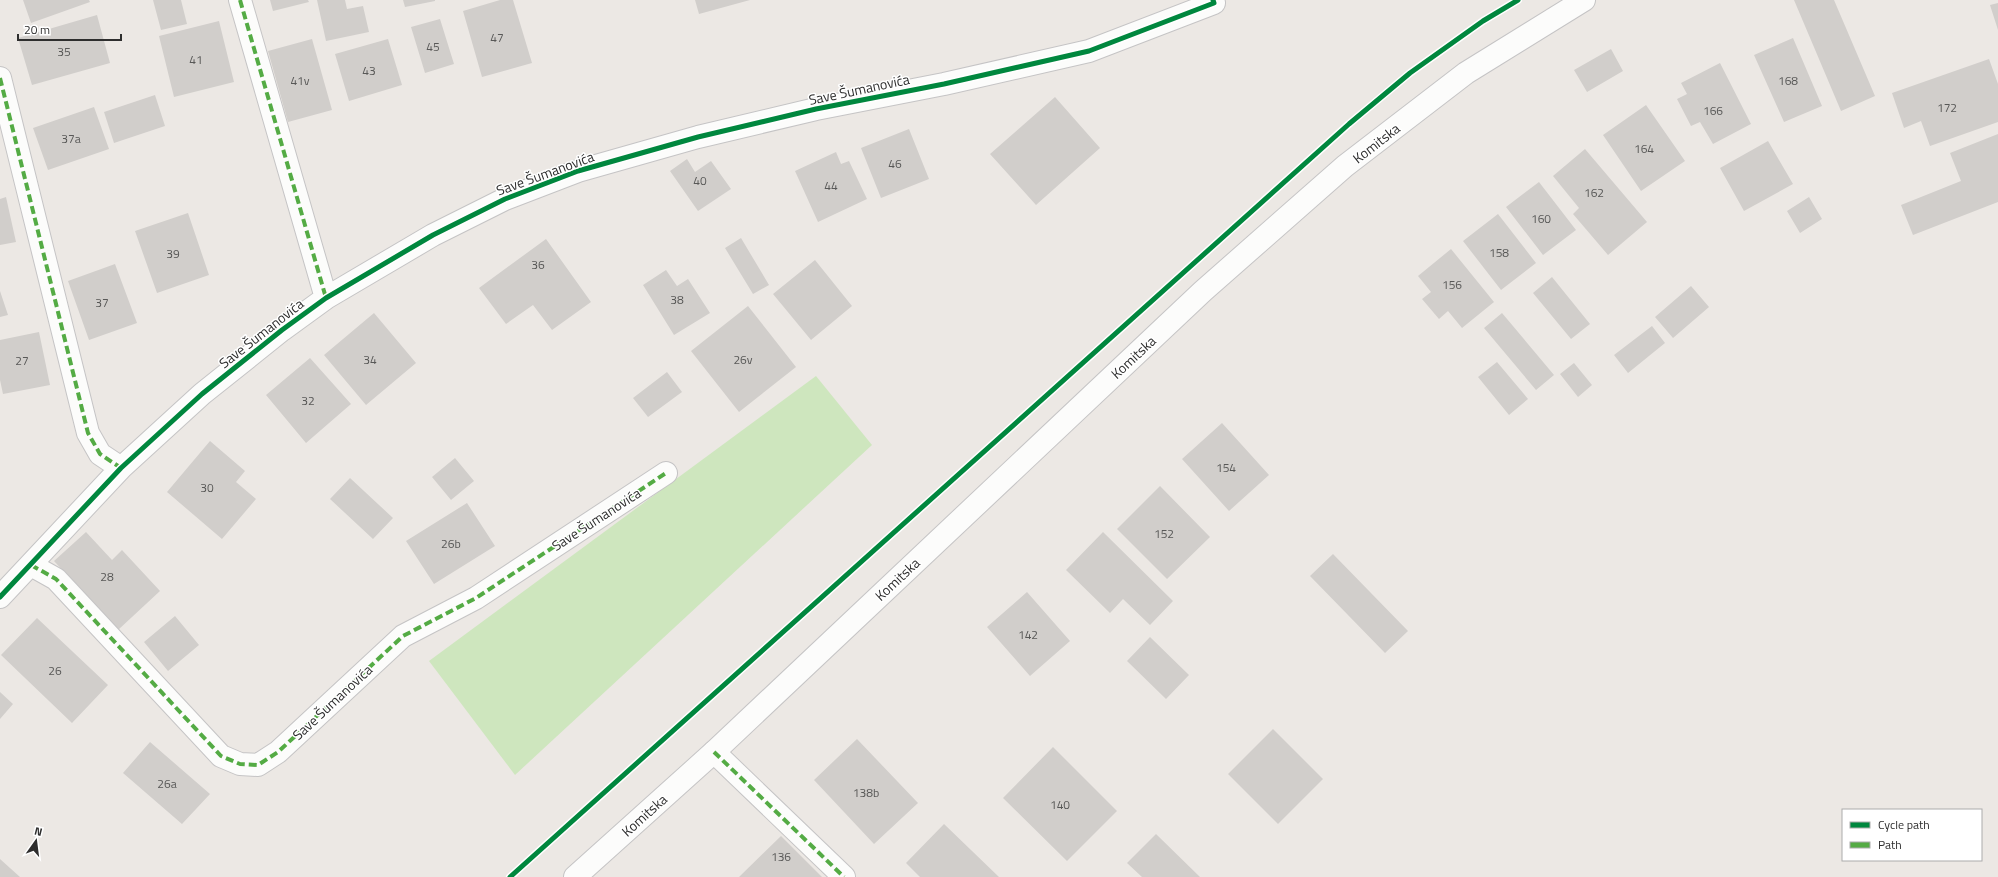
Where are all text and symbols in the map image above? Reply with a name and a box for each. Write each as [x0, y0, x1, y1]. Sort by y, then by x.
scale bar [18, 16, 121, 42]
text: 20 m [24, 20, 50, 39]
house number: 47 [490, 28, 504, 47]
house number: 45 [426, 37, 440, 56]
house number: 35 [57, 42, 71, 61]
house number: 41 [189, 50, 203, 69]
house number: 43 [362, 61, 376, 80]
street label: Save Šumanovića [807, 68, 911, 110]
house number: 41v [290, 71, 310, 90]
house number: 168 [1778, 71, 1798, 90]
house number: 172 [1937, 98, 1957, 117]
house number: 166 [1703, 101, 1723, 120]
street label: Komitska [1348, 118, 1404, 168]
house number: 37a [61, 129, 81, 148]
house number: 164 [1634, 139, 1654, 158]
street label: Save Šumanovića [493, 146, 597, 200]
house number: 46 [888, 154, 902, 173]
house number: 40 [693, 171, 707, 190]
house number: 44 [824, 176, 838, 195]
house number: 162 [1584, 183, 1604, 202]
house number: 160 [1531, 209, 1551, 228]
house number: 158 [1489, 243, 1509, 262]
house number: 39 [166, 244, 180, 263]
house number: 36 [531, 255, 545, 274]
house number: 156 [1442, 275, 1462, 294]
house number: 38 [670, 290, 684, 309]
house number: 37 [95, 293, 109, 312]
street label: Save Šumanovića [214, 293, 308, 373]
street label: Komitska [1106, 331, 1160, 383]
house number: 34 [363, 350, 377, 369]
house number: 26v [733, 350, 753, 369]
house number: 27 [15, 351, 29, 370]
house number: 32 [301, 391, 315, 410]
house number: 154 [1216, 458, 1236, 477]
house number: 30 [200, 478, 214, 497]
street label: Save Šumanovića [547, 482, 645, 556]
house number: 152 [1154, 524, 1174, 543]
house number: 26b [441, 534, 461, 553]
street label: Komitska [870, 553, 924, 605]
house number: 28 [100, 567, 114, 586]
house number: 142 [1018, 625, 1038, 644]
street label: Save Šumanovića [287, 659, 377, 745]
house number: 26 [48, 661, 62, 680]
house number: 26a [157, 774, 177, 793]
house number: 138b [853, 783, 879, 802]
street label: Komitska [617, 789, 671, 841]
house number: 140 [1050, 795, 1070, 814]
legend [1842, 809, 1982, 861]
text: Cycle path [1878, 815, 1930, 834]
north arrow [16, 821, 56, 861]
text: N [33, 823, 44, 840]
text: Path [1878, 835, 1902, 854]
house number: 136 [771, 847, 791, 866]

